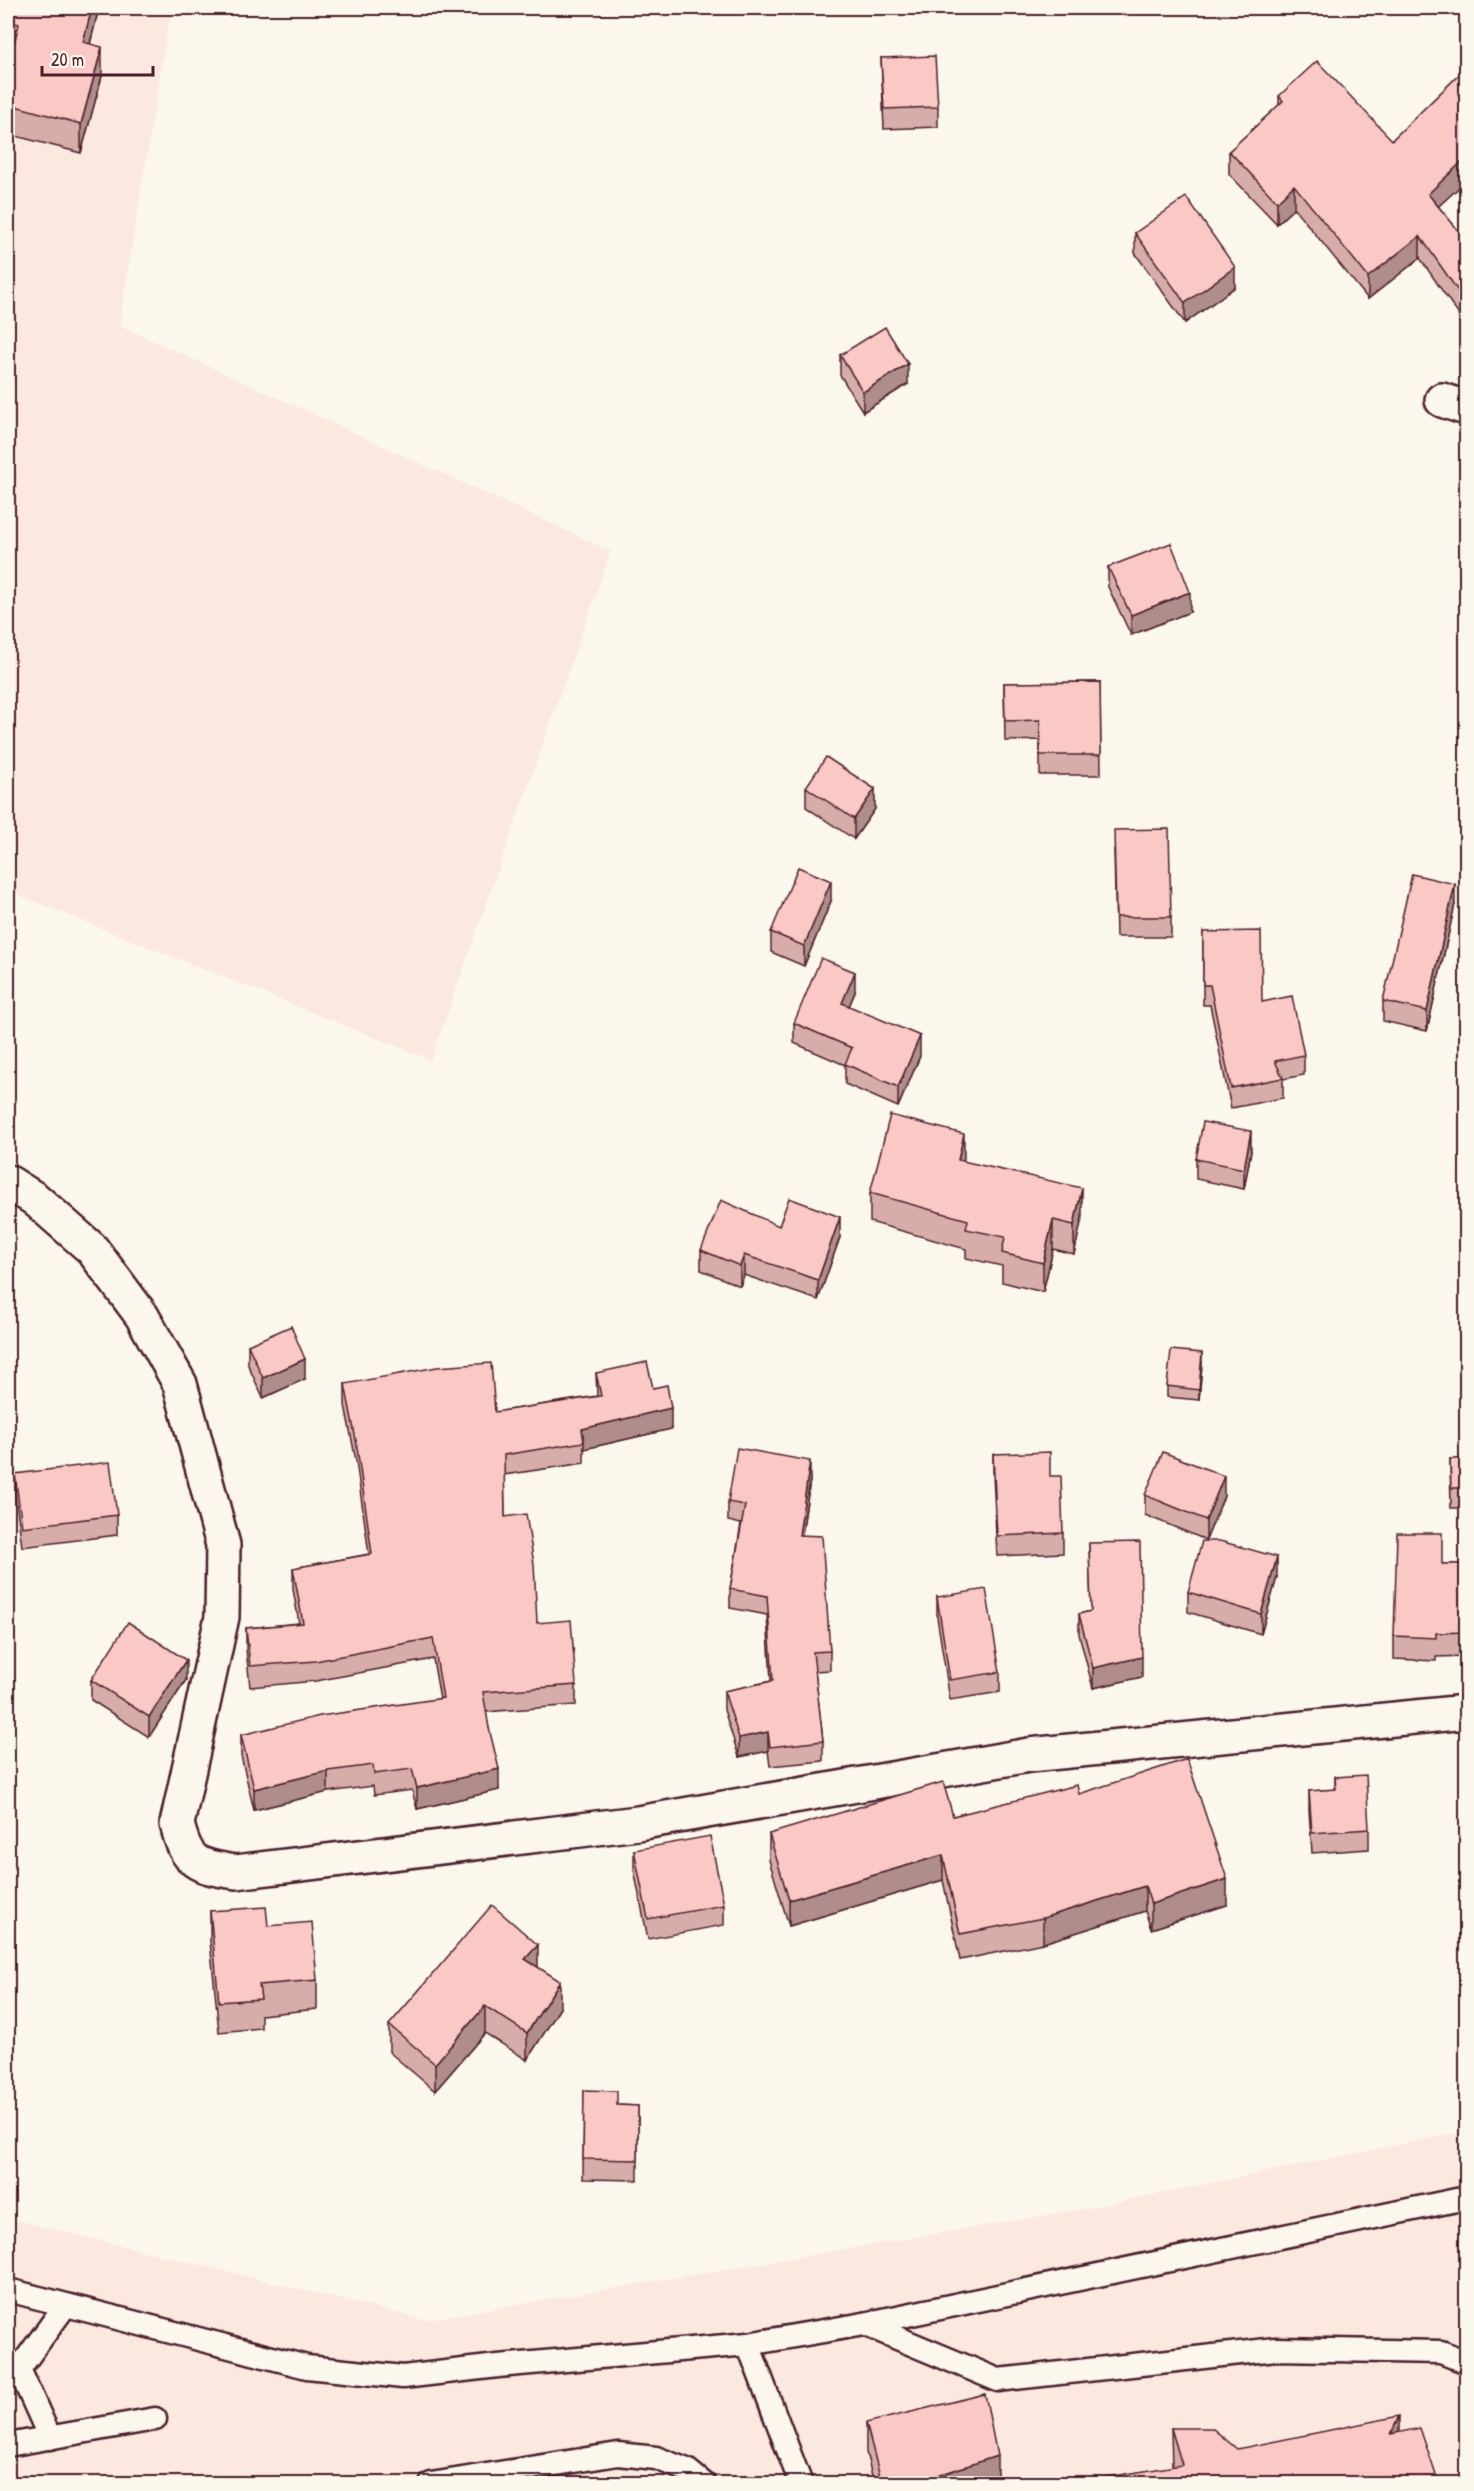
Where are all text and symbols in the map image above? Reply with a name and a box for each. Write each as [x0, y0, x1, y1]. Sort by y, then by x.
scale bar [42, 39, 153, 77]
text: 20 m [51, 47, 84, 72]

